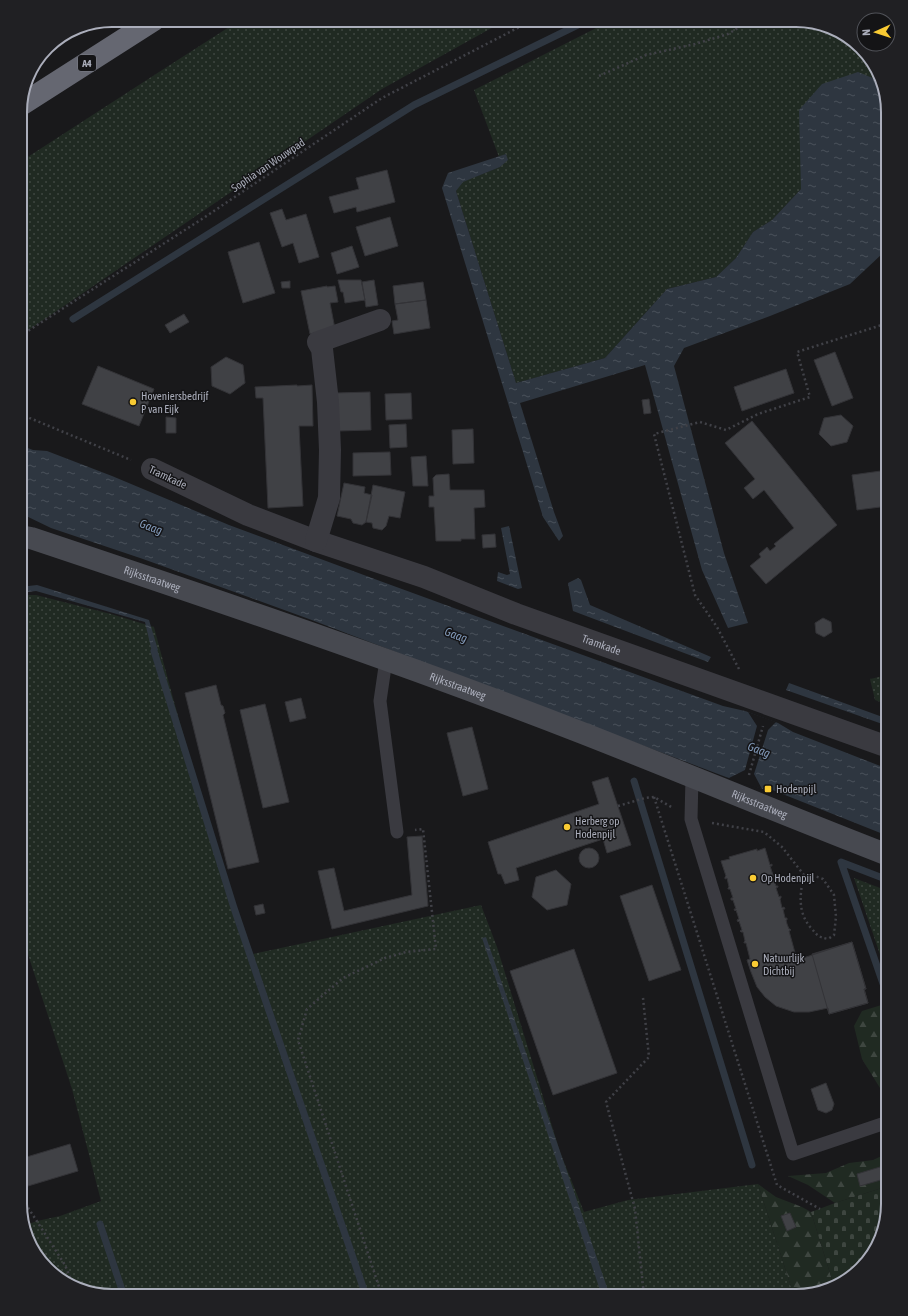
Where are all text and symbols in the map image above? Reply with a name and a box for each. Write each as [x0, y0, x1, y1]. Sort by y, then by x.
north arrow [856, 12, 896, 52]
text: N [860, 29, 872, 36]
road number: A4 [78, 55, 96, 71]
street label: Sophia van Wouwpad [229, 136, 307, 194]
place label: Hoveniersbedrijf P van Eijk [141, 390, 209, 415]
marker: Hoveniersbedrijf P van Eijk [128, 397, 138, 407]
street label: Tramkade [147, 463, 189, 491]
water label: Gaag [138, 516, 165, 538]
street label: Rijksstraatweg [122, 564, 182, 594]
water label: Gaag [443, 624, 470, 646]
street label: Tramkade [580, 632, 623, 657]
street label: Rijksstraatweg [428, 670, 488, 702]
water label: Gaag [746, 739, 773, 761]
place label: Hodenpijl [776, 783, 816, 795]
marker: Hodenpijl [763, 784, 773, 794]
street label: Rijksstraatweg [730, 787, 789, 821]
place label: Herberg op Hodenpijl [575, 815, 619, 840]
marker: Herberg op Hodenpijl [562, 822, 572, 832]
place label: Op Hodenpijl [761, 872, 815, 884]
marker: Op Hodenpijl [748, 873, 758, 883]
place label: Natuurlijk Dichtbij [763, 952, 805, 977]
marker: Natuurlijk Dichtbij [750, 959, 760, 969]

